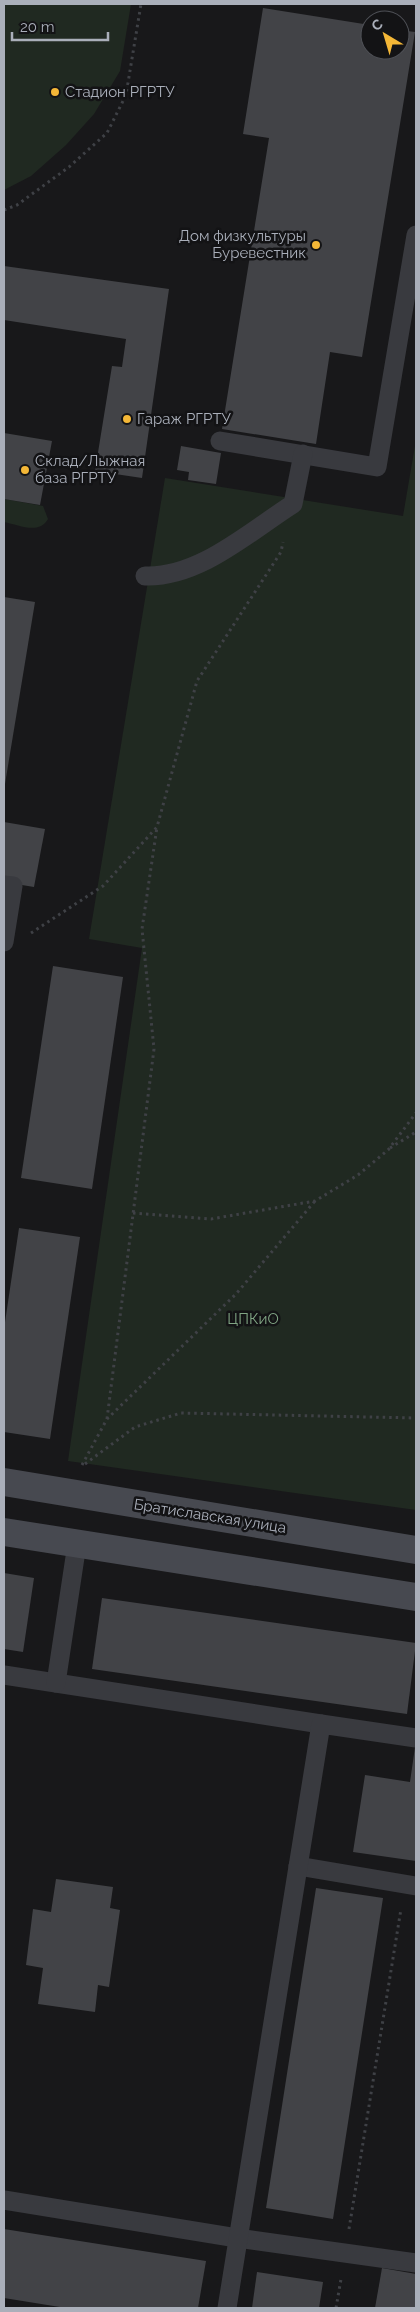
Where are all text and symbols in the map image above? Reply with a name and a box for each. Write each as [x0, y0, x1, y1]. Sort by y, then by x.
scale bar [12, 10, 109, 42]
north arrow [360, 10, 410, 60]
text: С [368, 15, 386, 34]
text: 20 m [20, 18, 55, 36]
place label: Стадион РГРТУ [65, 83, 175, 101]
marker: Стадион РГРТУ [49, 86, 61, 98]
place label: Дом физкультуры Буревестник [179, 227, 306, 262]
marker: Дом физкультуры Буревестник [310, 239, 322, 251]
place label: Гараж РГРТУ [137, 410, 232, 428]
marker: Гараж РГРТУ [121, 413, 133, 425]
place label: Склад/Лыжная база РГРТУ [35, 452, 145, 487]
marker: Склад/Лыжная база РГРТУ [19, 464, 31, 476]
park label: ЦПКиО [227, 1310, 279, 1328]
street label: Братиславская улица [133, 1495, 287, 1537]

